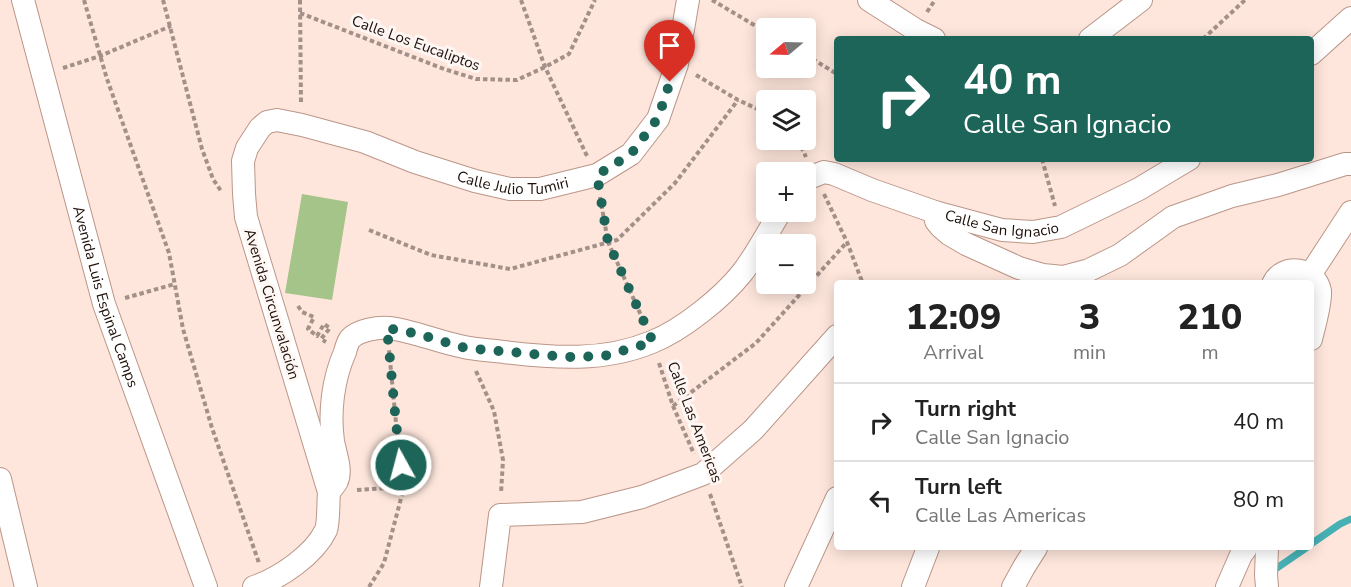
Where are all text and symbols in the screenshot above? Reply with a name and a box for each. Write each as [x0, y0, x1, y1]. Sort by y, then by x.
street label: Calle Los Eucaliptos [349, 10, 483, 76]
north arrow [756, 18, 816, 78]
map controls [756, 18, 816, 294]
pin [644, 20, 695, 82]
icon: arrive [653, 29, 686, 62]
text: 40 m [963, 52, 1062, 109]
icon: right [864, 60, 942, 138]
button: layers [756, 90, 816, 150]
text: Calle San Ignacio [963, 106, 1172, 143]
button: + [756, 162, 816, 222]
street label: Calle Julio Tumiri [454, 166, 571, 199]
street label: Avenida Luis Espinal Camps [68, 204, 143, 390]
street label: Calle San Ignacio [943, 205, 1060, 242]
street label: Avenida Circunvalación [240, 226, 304, 382]
button: − [756, 234, 816, 294]
text: 12:09 [906, 293, 1001, 342]
text: 3 [1079, 293, 1100, 342]
text: 210 [1178, 293, 1242, 342]
text: Arrival [923, 339, 984, 366]
text: min [1073, 339, 1106, 366]
text: m [1201, 339, 1219, 366]
street label: Calle Las Americas [663, 359, 727, 485]
text: Turn right [915, 394, 1016, 424]
icon: right [864, 406, 897, 439]
text: 40 m [1233, 407, 1284, 437]
text: Calle San Ignacio [915, 424, 1069, 451]
position arrow [369, 433, 433, 497]
text: Turn left [915, 472, 1002, 502]
icon: left [864, 484, 897, 517]
text: 80 m [1233, 485, 1284, 515]
text: Calle Las Americas [915, 502, 1086, 529]

